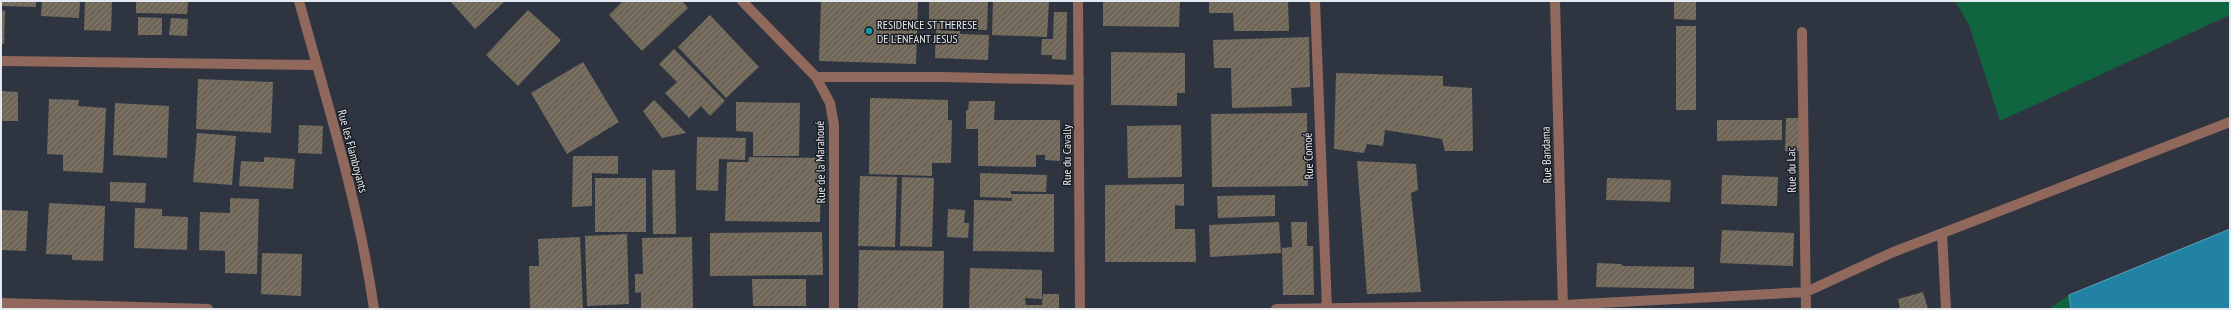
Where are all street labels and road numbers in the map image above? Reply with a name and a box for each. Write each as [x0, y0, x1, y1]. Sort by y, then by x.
street label: Rue les Flamboyants [335, 108, 371, 194]
street label: Rue de la Marahoué [812, 121, 828, 203]
street label: Rue du Cavally [1059, 124, 1074, 186]
street label: Rue Bandama [1538, 126, 1554, 184]
street label: Rue Comoé [1300, 132, 1316, 180]
street label: Rue du Lac [1783, 147, 1799, 193]

